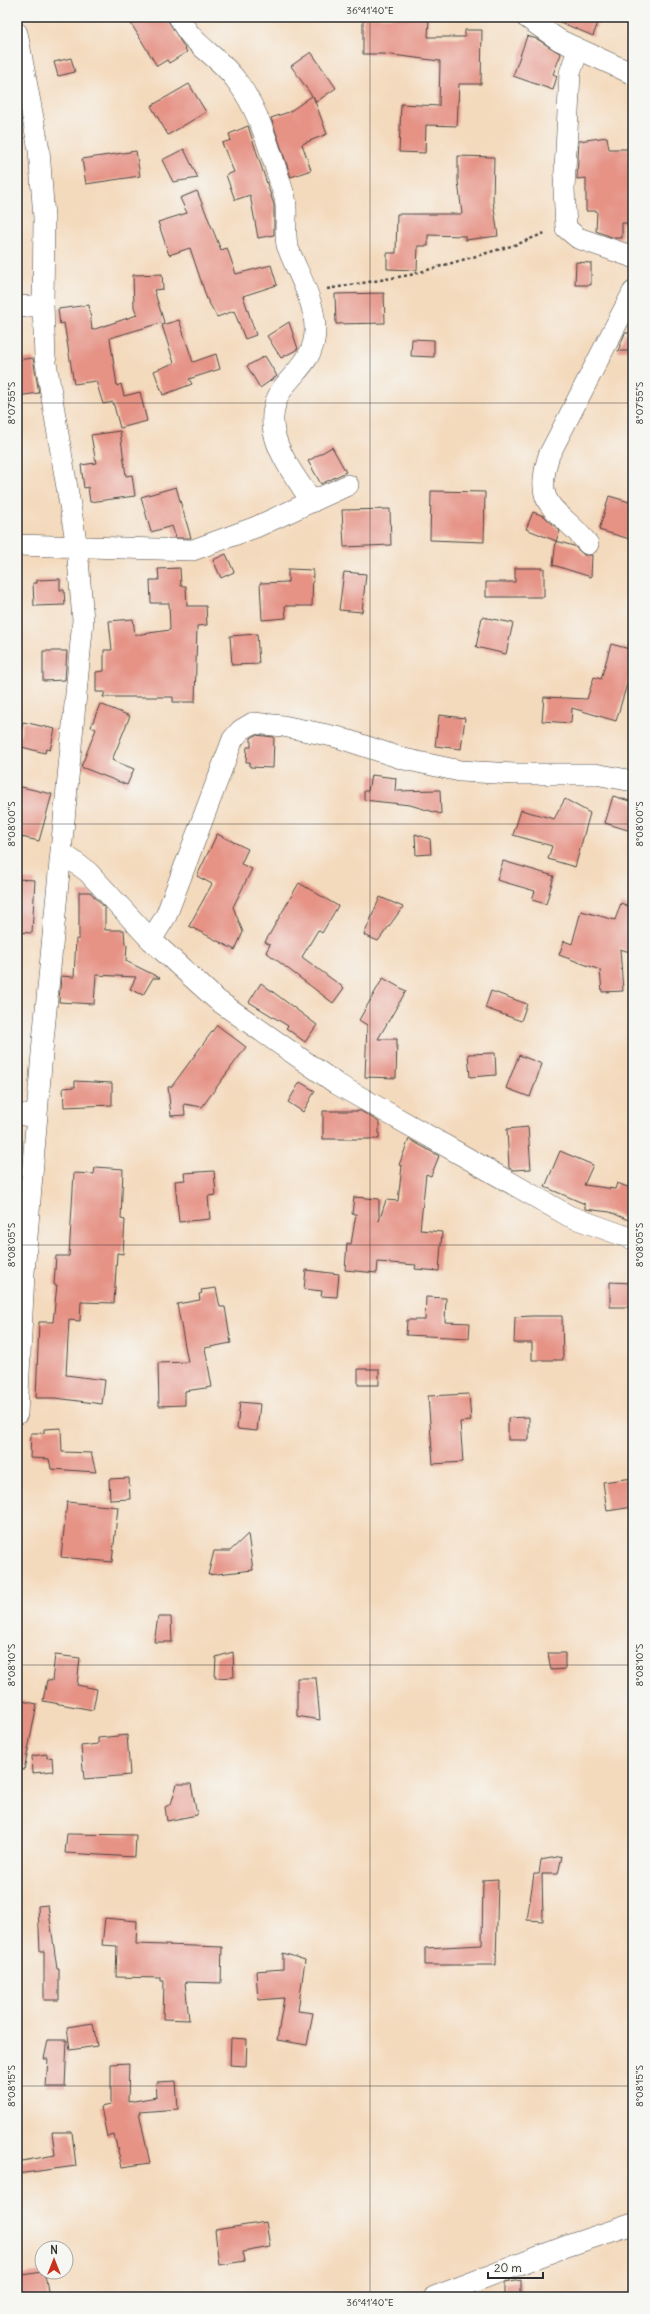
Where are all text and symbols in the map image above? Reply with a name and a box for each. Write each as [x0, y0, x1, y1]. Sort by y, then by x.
text: 36°41'40"E [346, 4, 394, 17]
text: 8°07'55"S [5, 381, 18, 424]
text: 8°07'55"S [633, 381, 646, 424]
text: 8°08'00"S [5, 801, 18, 847]
text: 8°08'00"S [633, 801, 646, 847]
text: 8°08'05"S [5, 1222, 18, 1267]
text: 8°08'05"S [633, 1222, 646, 1267]
text: 8°08'10"S [5, 1643, 18, 1686]
text: 8°08'10"S [633, 1643, 646, 1686]
text: 8°08'15"S [5, 2065, 18, 2107]
text: 8°08'15"S [633, 2065, 646, 2107]
north arrow [34, 2240, 74, 2280]
text: N [50, 2243, 58, 2257]
scale bar [488, 2254, 543, 2280]
text: 20 m [494, 2260, 522, 2275]
text: 36°41'40"E [346, 2296, 394, 2309]

